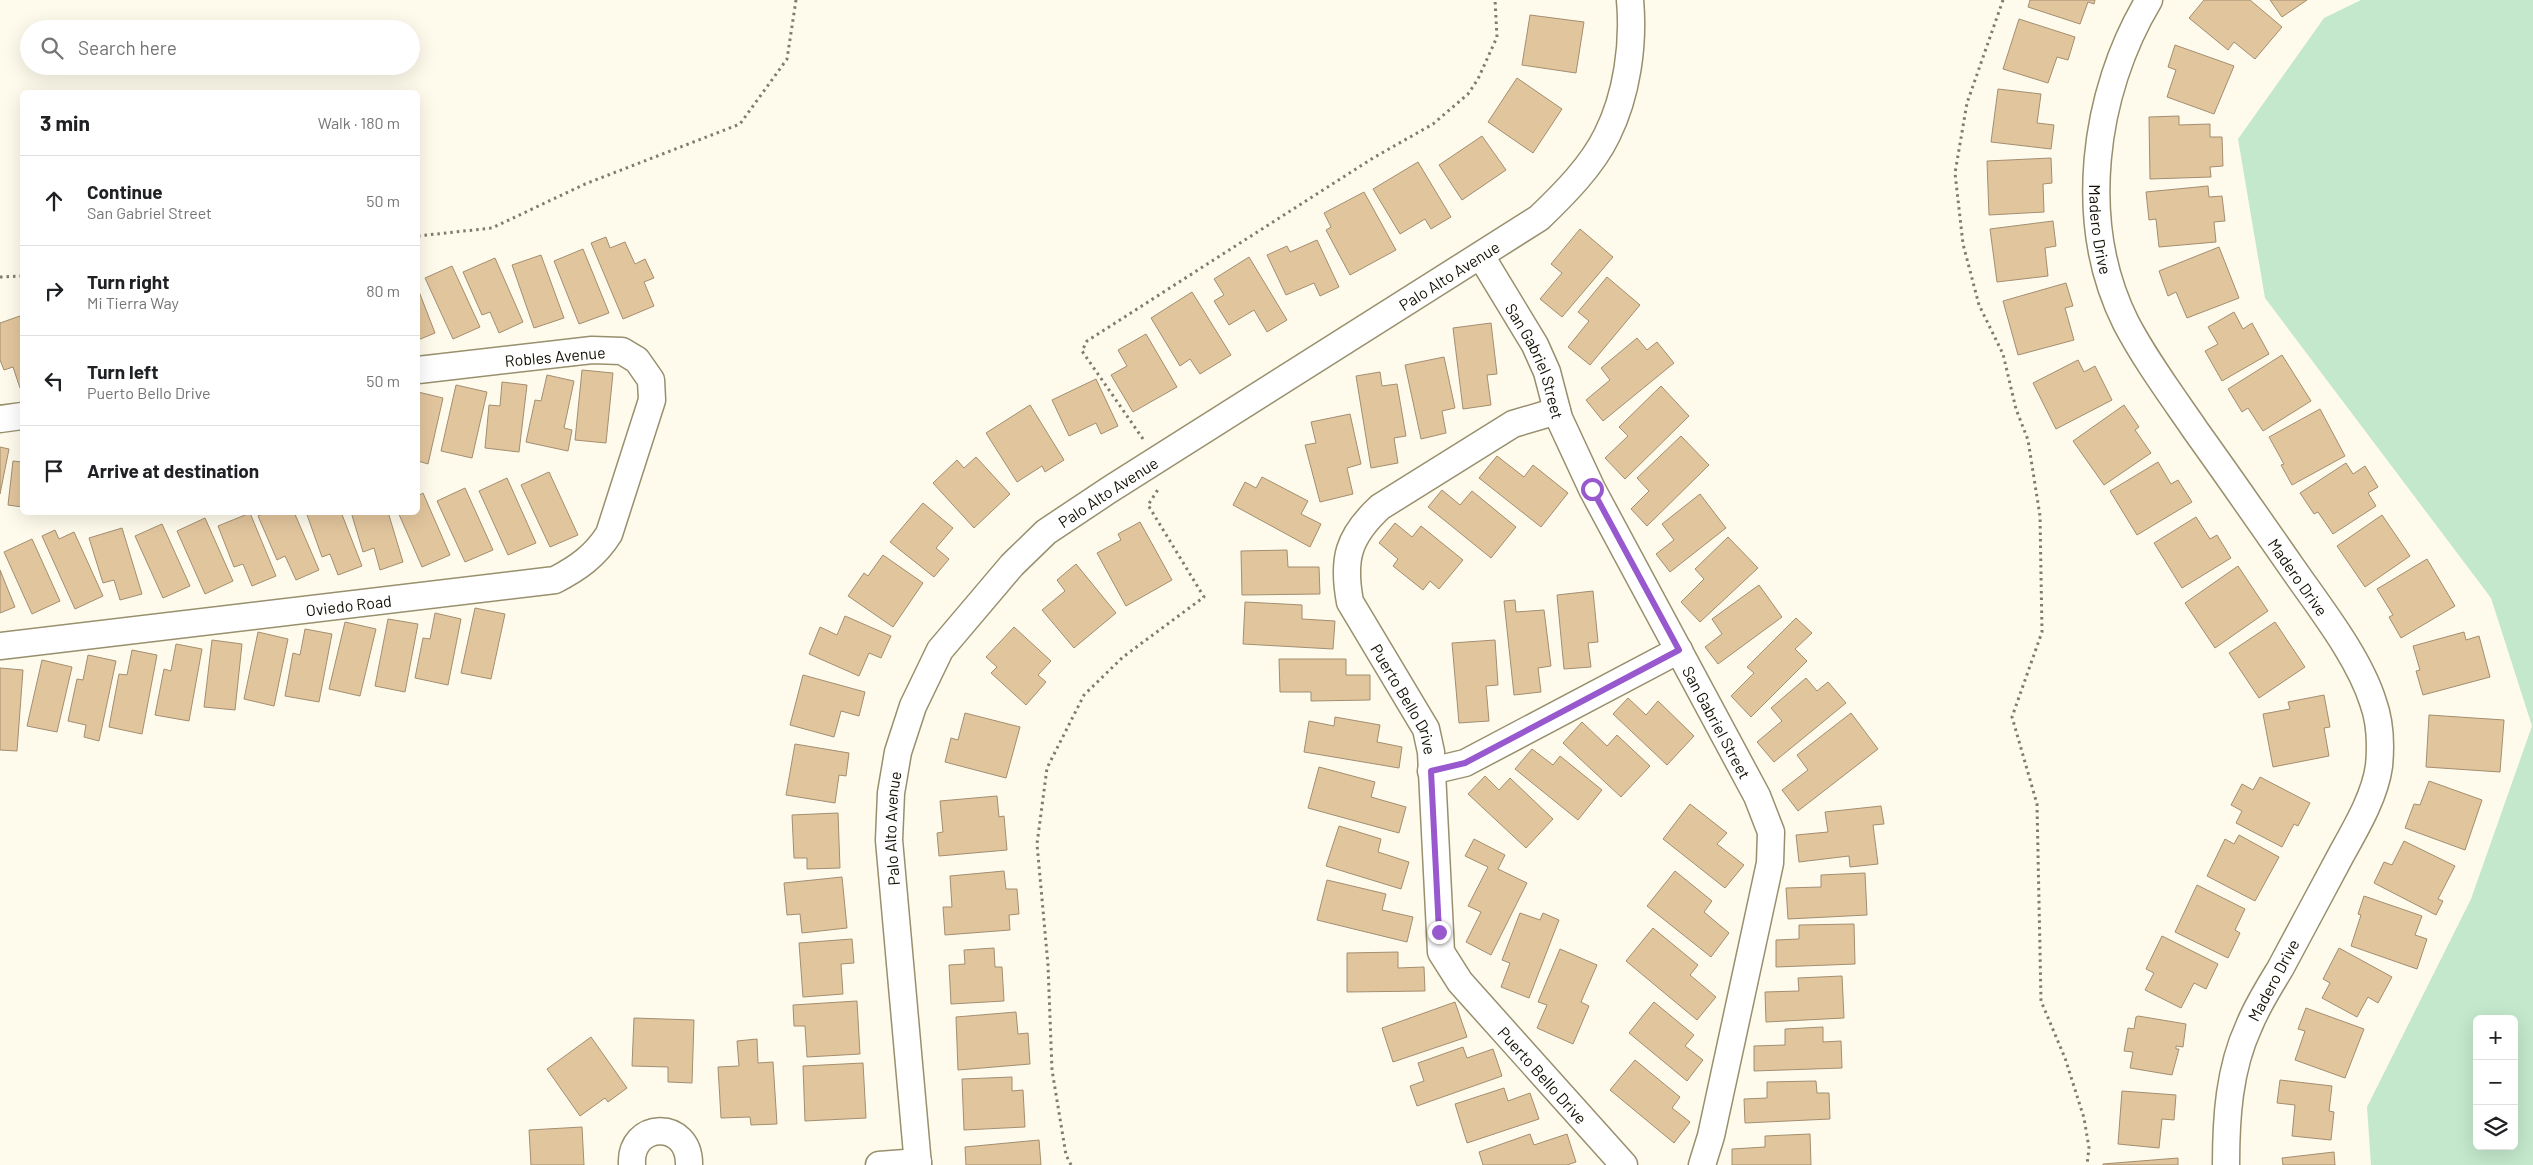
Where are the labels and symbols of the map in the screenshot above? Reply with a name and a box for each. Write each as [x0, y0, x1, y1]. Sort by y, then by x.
street label: Madero Drive [2087, 184, 2116, 276]
street label: Palo Alto Avenue [1395, 236, 1502, 314]
street label: San Gabriel Street [1502, 299, 1568, 421]
street label: Robles Avenue [504, 342, 606, 370]
street label: Palo Alto Avenue [1054, 452, 1161, 531]
route start [1581, 478, 1604, 501]
street label: Madero Drive [2265, 534, 2332, 619]
street label: Oviedo Road [305, 590, 393, 619]
street label: Puerto Bello Drive [1367, 640, 1441, 756]
street label: San Gabriel Street [1679, 662, 1755, 782]
street label: Palo Alto Avenue [879, 770, 904, 886]
route end [1428, 921, 1451, 944]
street label: Madero Drive [2243, 936, 2303, 1024]
street label: Puerto Bello Drive [1495, 1022, 1591, 1127]

